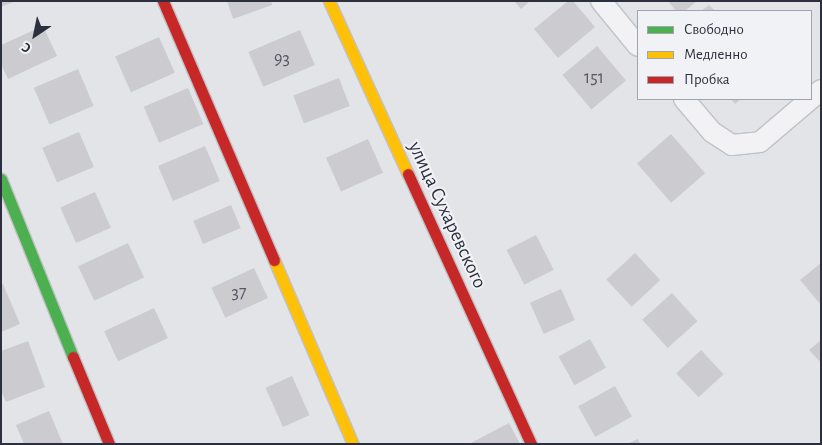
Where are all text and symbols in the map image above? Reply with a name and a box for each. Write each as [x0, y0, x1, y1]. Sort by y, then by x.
north arrow [10, 10, 60, 60]
legend [637, 10, 812, 100]
text: Свободно [684, 22, 744, 37]
text: С [19, 39, 34, 55]
text: Медленно [684, 47, 748, 62]
house number: 93 [274, 48, 290, 70]
house number: 151 [584, 67, 604, 89]
text: Пробка [684, 72, 730, 87]
street label: улица Сухаревского [402, 138, 492, 292]
house number: 37 [232, 282, 246, 304]

